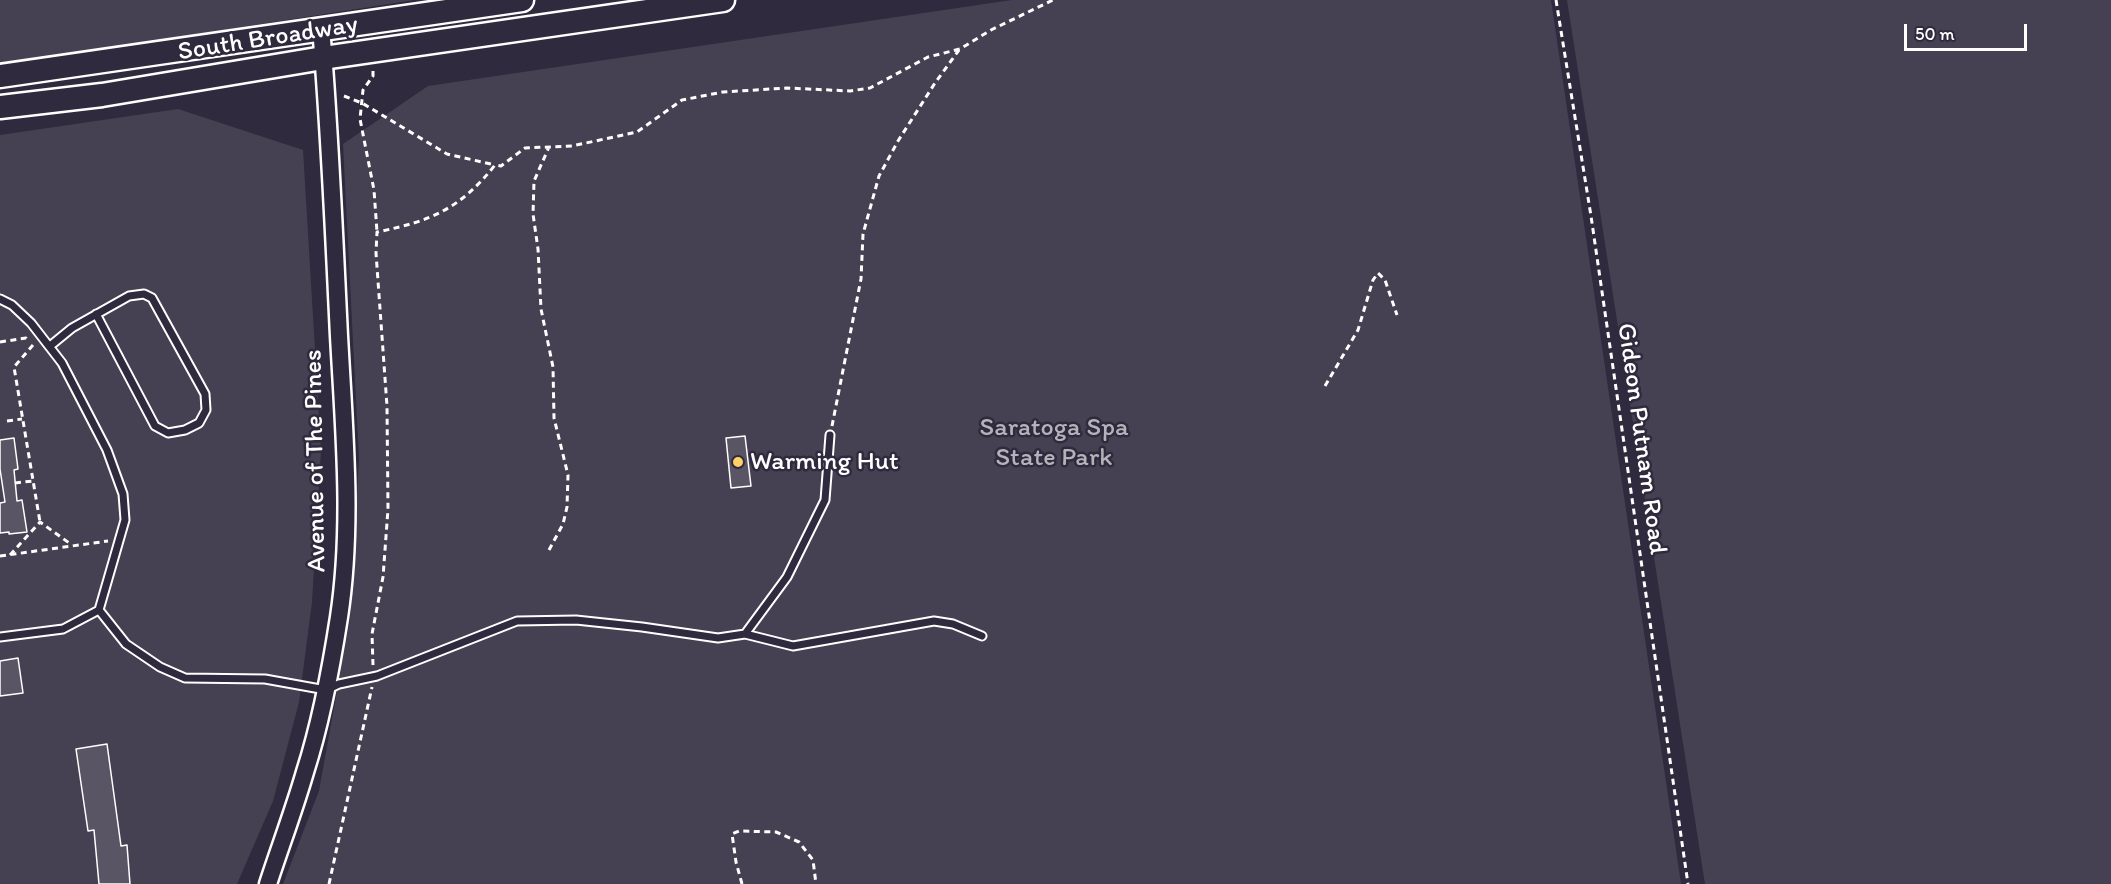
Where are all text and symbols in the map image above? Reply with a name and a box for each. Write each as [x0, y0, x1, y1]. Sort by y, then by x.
street label: South Broadway [176, 9, 360, 69]
scale bar [1907, 12, 2030, 50]
text: 50 m [1915, 23, 1955, 45]
street label: Gideon Putnam Road [1609, 321, 1673, 557]
street label: Avenue of The Pines [298, 349, 334, 573]
park label: Saratoga Spa State Park [980, 412, 1128, 473]
place label: Warming Hut [750, 446, 899, 478]
marker: Warming Hut [731, 455, 745, 469]

